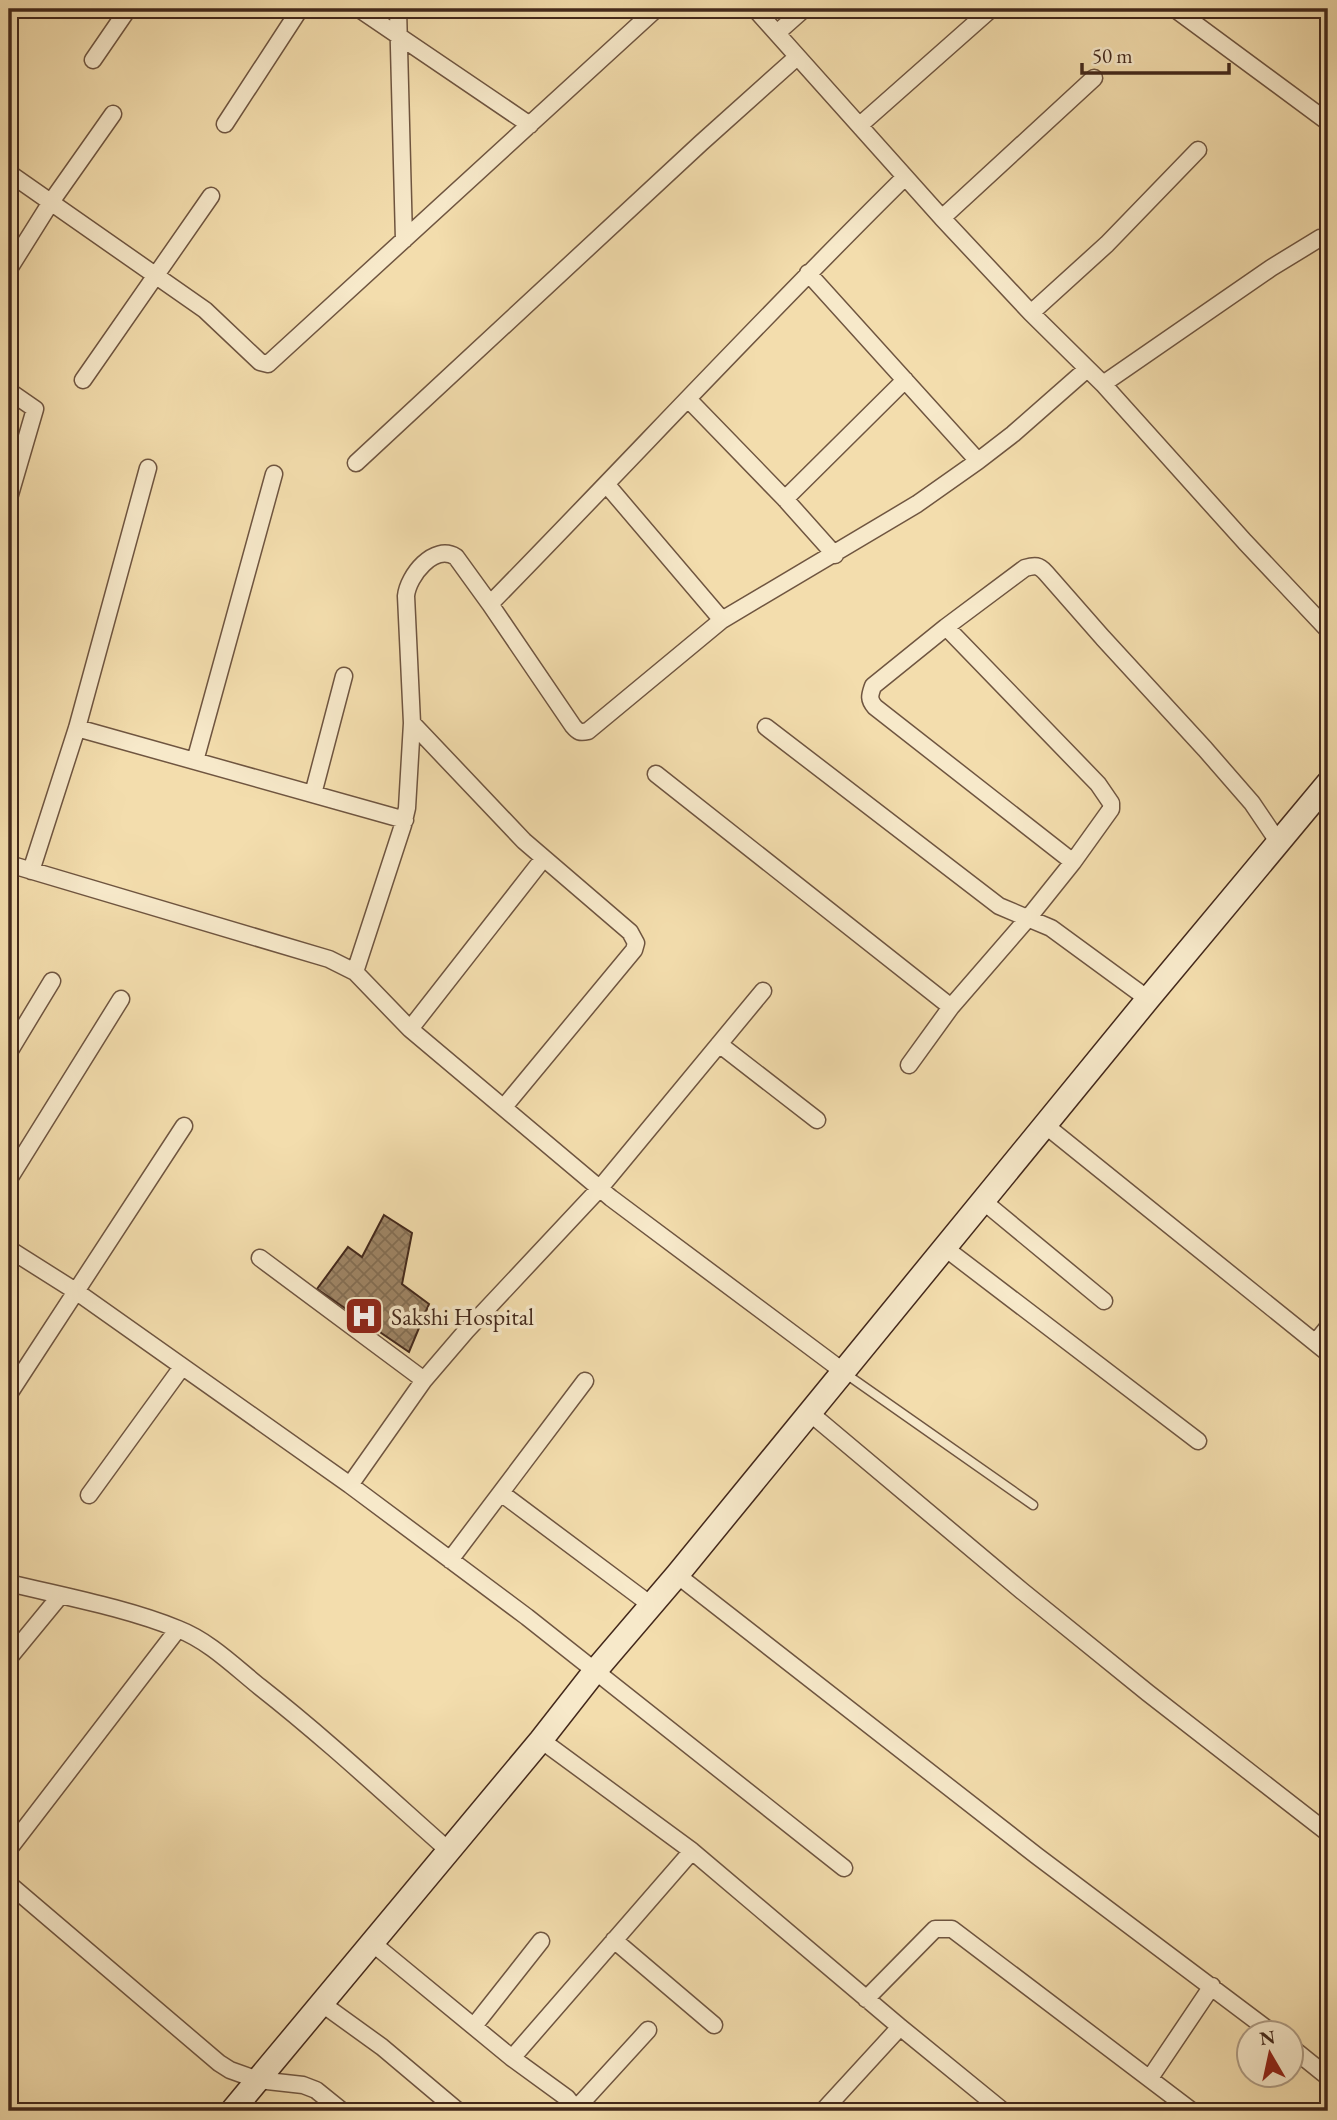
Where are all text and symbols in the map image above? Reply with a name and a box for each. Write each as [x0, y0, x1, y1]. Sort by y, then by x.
scale bar [1082, 32, 1228, 76]
text: 50 m [1092, 42, 1133, 69]
hospital icon: Sakshi Hospital [343, 1295, 385, 1337]
place label: Sakshi Hospital [391, 1301, 534, 1332]
north arrow [1236, 2018, 1306, 2088]
text: N [1258, 2024, 1278, 2051]

